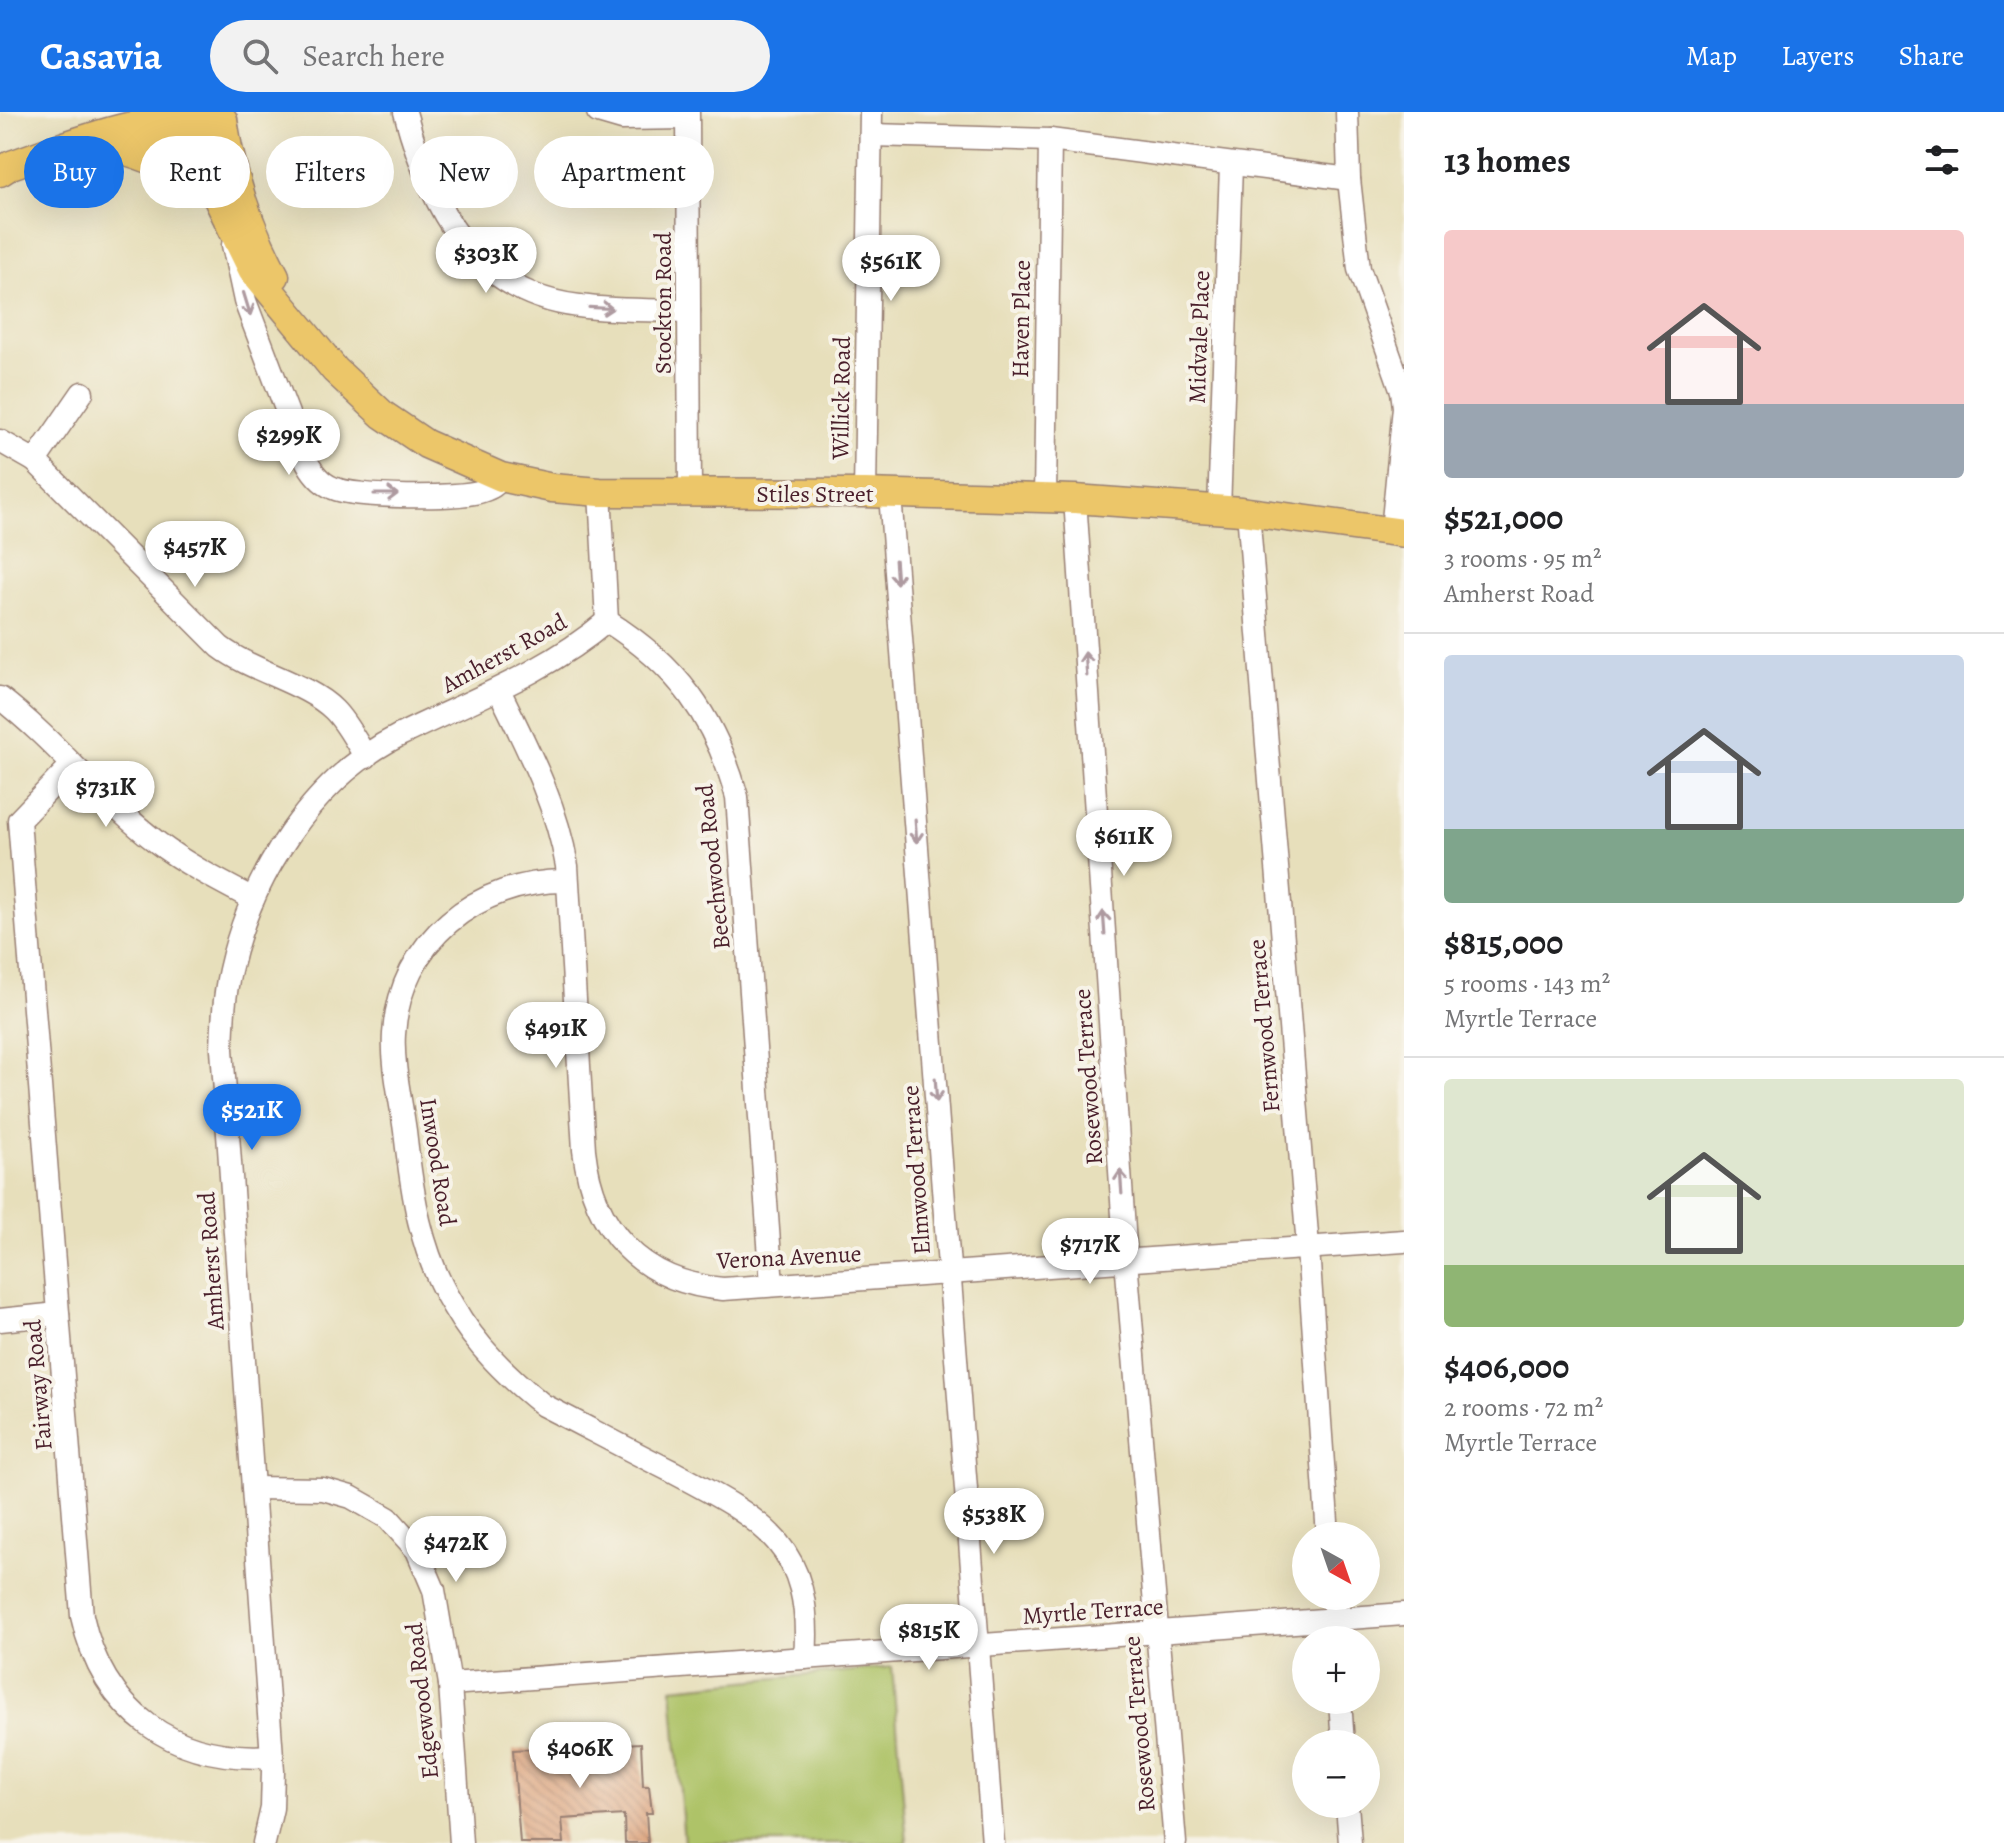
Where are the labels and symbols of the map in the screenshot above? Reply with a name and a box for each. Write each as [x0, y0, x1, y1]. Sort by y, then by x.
pin: $303K [430, 227, 542, 295]
street label: Stockton Road [647, 232, 679, 374]
pin: $561K [835, 235, 947, 303]
street label: Haven Place [1004, 260, 1038, 378]
street label: Midvale Place [1181, 270, 1217, 404]
one-way arrow [240, 291, 255, 317]
one-way arrow [587, 301, 614, 316]
street label: Willick Road [824, 336, 858, 461]
pin: $299K [233, 409, 345, 477]
street label: Stiles Street [756, 478, 874, 510]
one-way arrow [372, 486, 399, 502]
pin: $457K [139, 521, 251, 589]
one-way arrow [889, 558, 904, 585]
street label: Amherst Road [435, 605, 572, 701]
one-way arrow [1079, 651, 1094, 678]
pin: $731K [50, 761, 162, 829]
street label: Beechwood Road [688, 783, 738, 951]
pin: $611K [1068, 810, 1180, 878]
one-way arrow [909, 817, 924, 844]
one-way arrow [1096, 910, 1111, 937]
street label: Fernwood Terrace [1240, 938, 1288, 1114]
street label: Rosewood Terrace [1066, 988, 1110, 1166]
pin: $491K [500, 1002, 612, 1070]
one-way arrow [929, 1076, 944, 1103]
pin: $521K [196, 1084, 308, 1152]
street label: Elmwood Terrace [894, 1084, 938, 1256]
street label: Inwood Road [412, 1096, 464, 1228]
one-way arrow [1113, 1169, 1128, 1196]
street label: Amherst Road [190, 1191, 232, 1332]
pin: $717K [1034, 1218, 1146, 1286]
street label: Verona Avenue [715, 1237, 862, 1277]
street label: Fairway Road [16, 1318, 60, 1452]
pin: $538K [938, 1488, 1050, 1556]
pin: $472K [400, 1516, 512, 1584]
north arrow [1292, 1522, 1380, 1610]
street label: Myrtle Terrace [1021, 1590, 1165, 1632]
pin: $815K [873, 1604, 985, 1672]
street label: Edgewood Road [398, 1621, 446, 1781]
street label: Rosewood Terrace [1115, 1635, 1163, 1813]
pin: $406K [524, 1722, 636, 1790]

